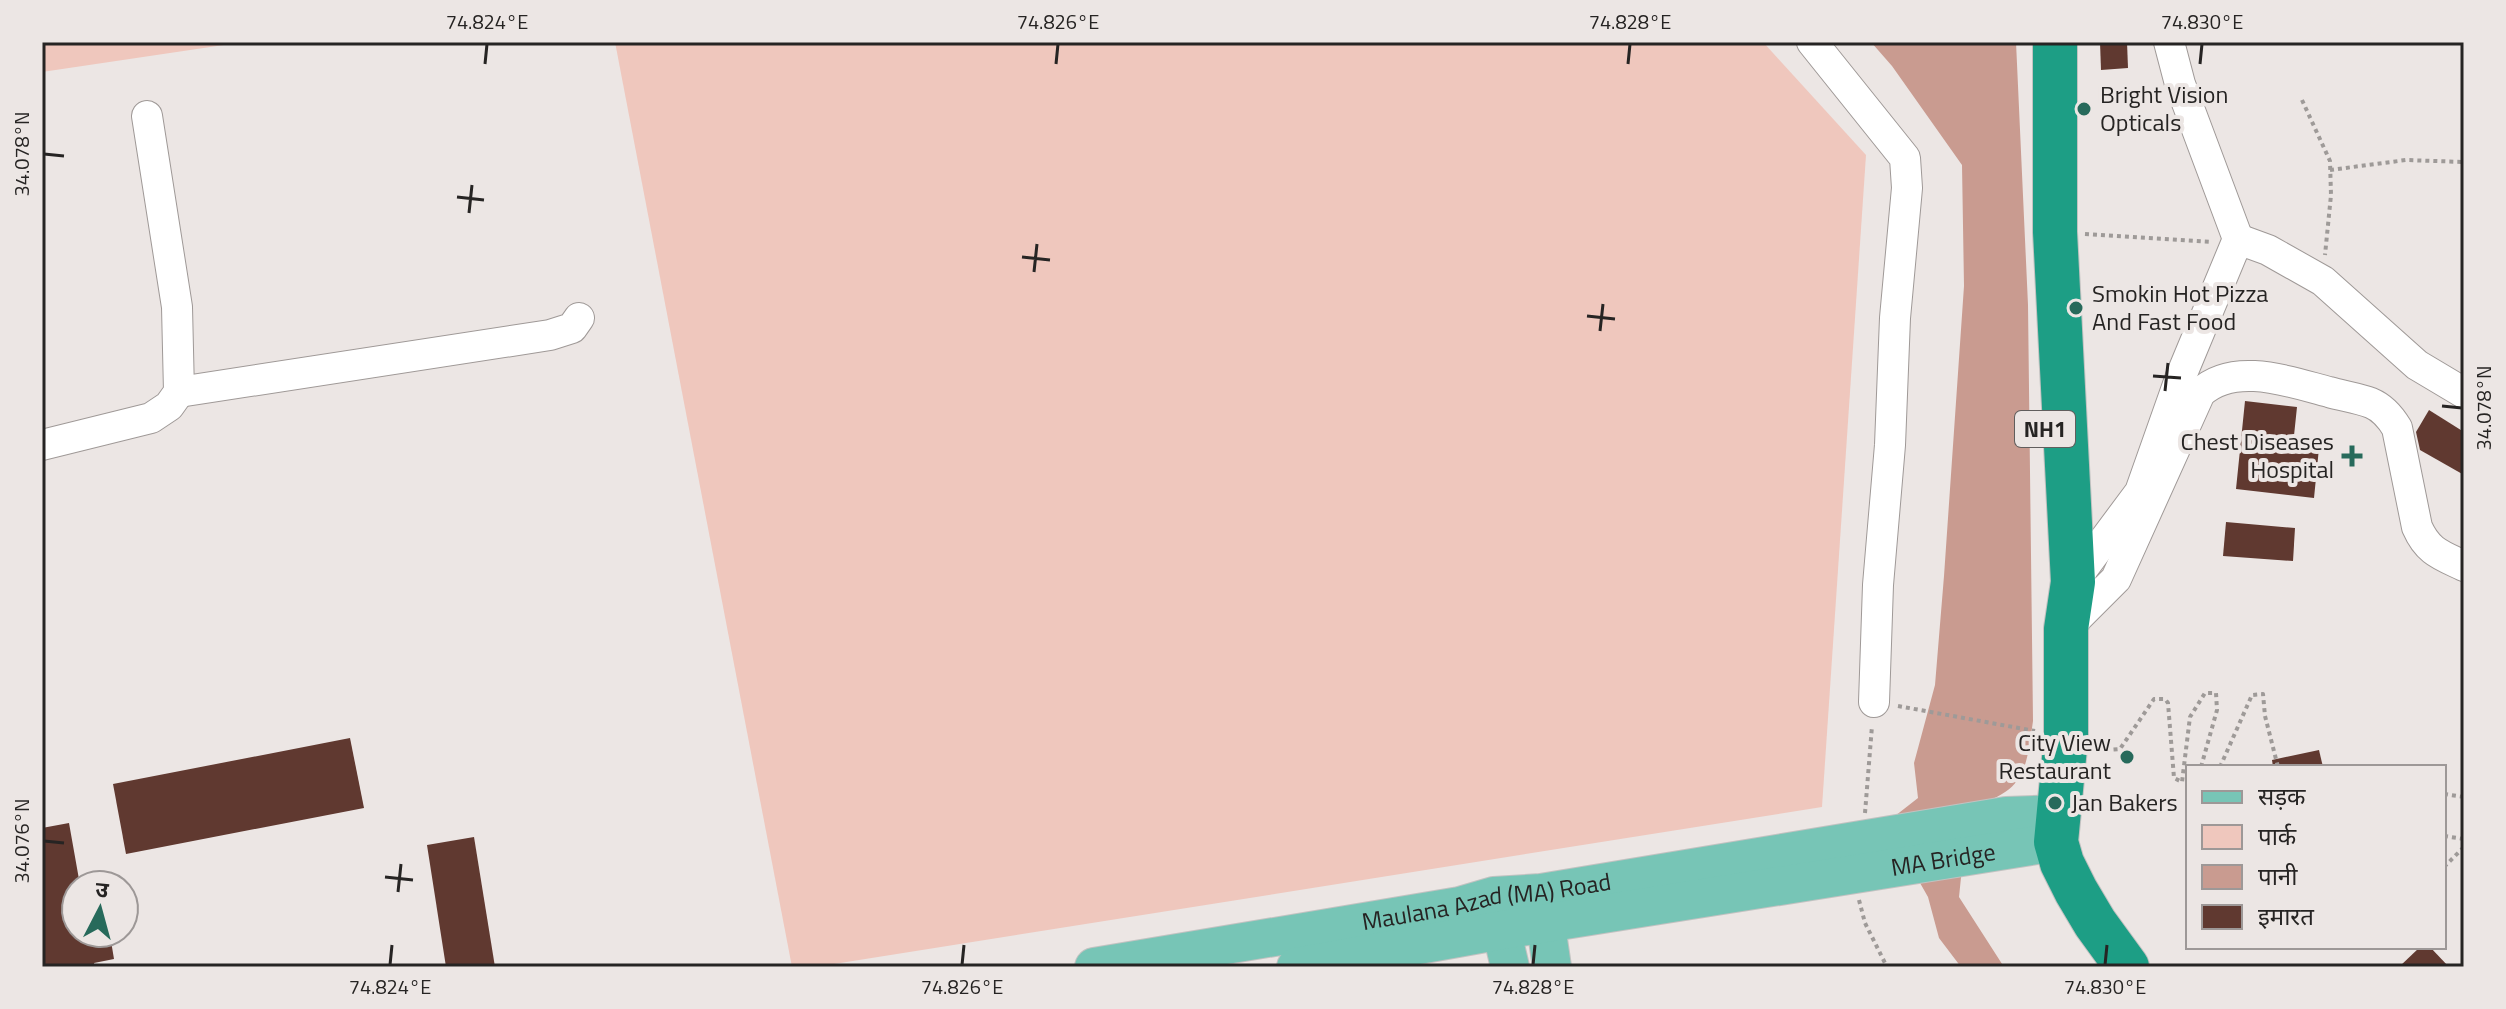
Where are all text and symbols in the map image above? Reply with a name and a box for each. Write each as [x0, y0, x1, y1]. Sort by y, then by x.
text: 74.824°E [446, 6, 528, 37]
text: 74.826°E [1017, 6, 1099, 37]
text: 74.828°E [1589, 6, 1671, 37]
text: 74.830°E [2161, 6, 2243, 37]
place label: Bright Vision Opticals [2100, 76, 2228, 140]
marker: Bright Vision Opticals [2075, 100, 2093, 118]
text: 34.078°N [6, 111, 37, 197]
place label: Smokin Hot Pizza And Fast Food [2092, 275, 2268, 339]
marker: Smokin Hot Pizza And Fast Food [2067, 299, 2085, 317]
text: 34.078°N [2468, 365, 2499, 451]
road number: NH1 [2015, 411, 2075, 447]
place label: Chest Diseases Hospital [2181, 423, 2334, 487]
marker: Chest Diseases Hospital [2341, 445, 2363, 467]
place label: City View Restaurant [1998, 724, 2112, 788]
marker: City View Restaurant [2118, 748, 2136, 766]
legend [2186, 765, 2446, 949]
text: सड़क [2258, 778, 2306, 814]
place label: Jan Bakers [2071, 784, 2178, 820]
marker: Jan Bakers [2046, 794, 2064, 812]
text: 34.076°N [6, 798, 37, 884]
text: पार्क [2258, 818, 2297, 854]
street label: MA Bridge [1888, 833, 1998, 885]
text: पानी [2258, 858, 2298, 894]
street label: Maulana Azad (MA) Road [1359, 863, 1613, 939]
north arrow [60, 869, 140, 949]
text: उ [94, 872, 111, 907]
text: इमारत [2258, 898, 2315, 934]
text: 74.824°E [349, 971, 431, 1002]
text: 74.826°E [921, 971, 1003, 1002]
text: 74.828°E [1492, 971, 1574, 1002]
text: 74.830°E [2064, 971, 2146, 1002]

